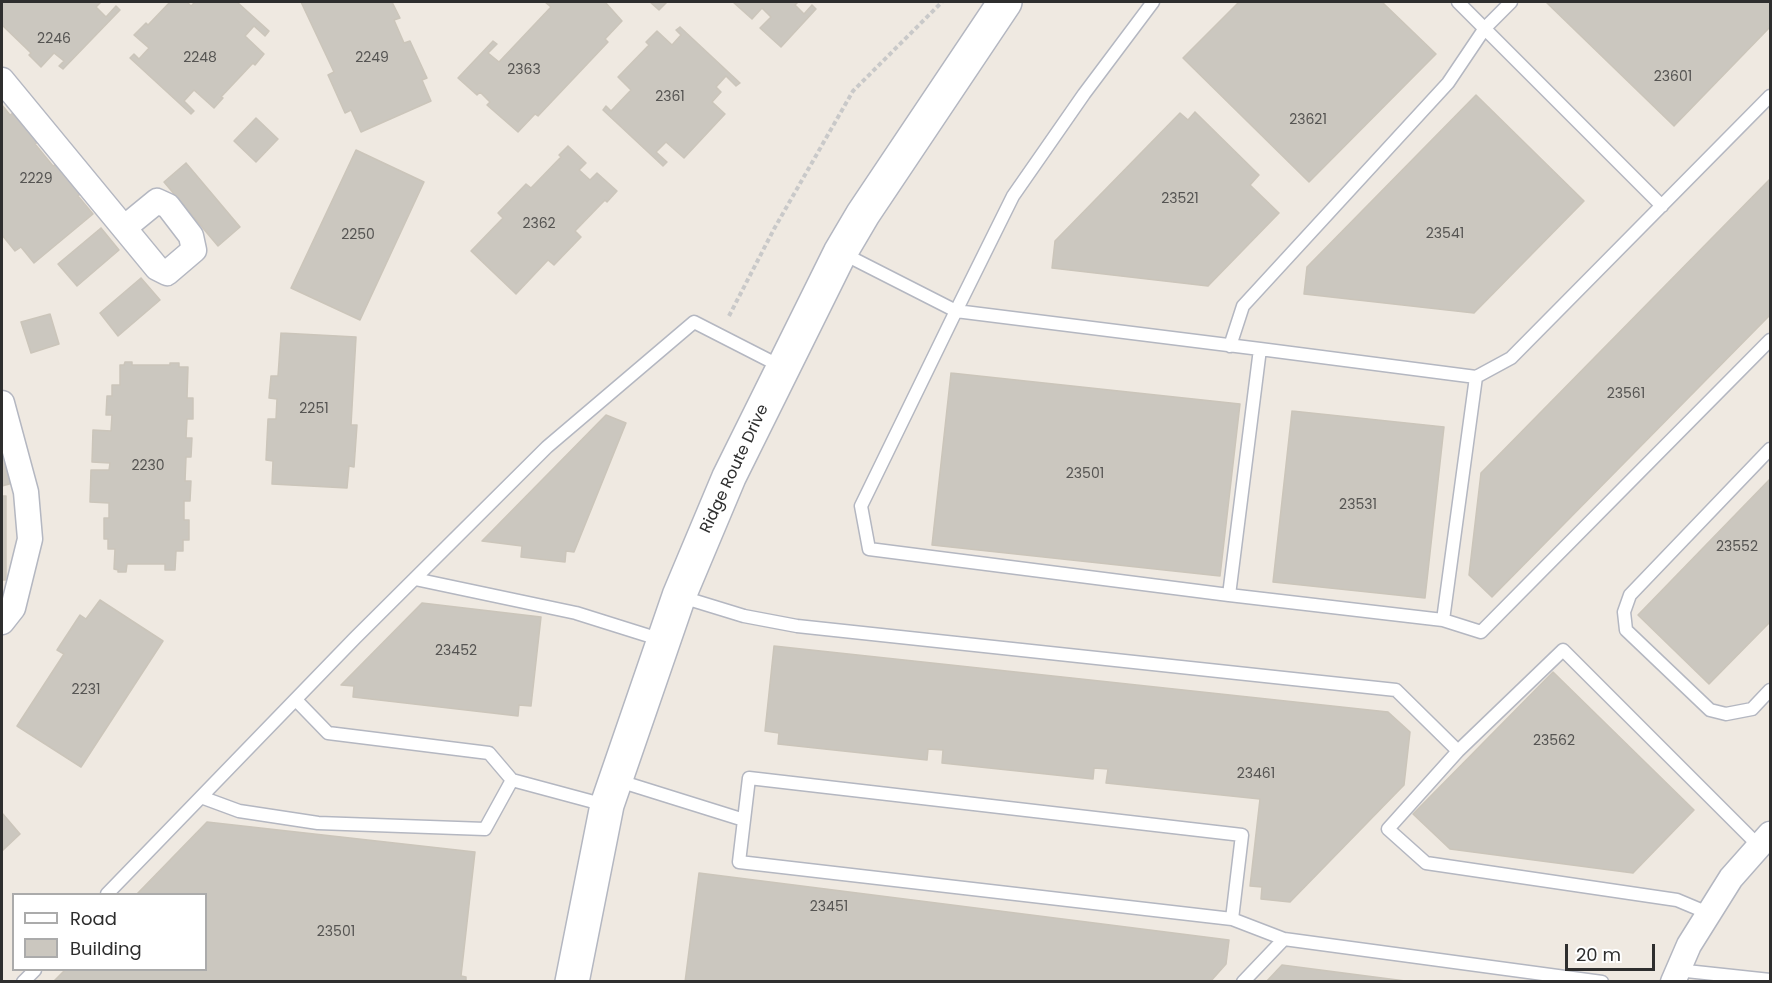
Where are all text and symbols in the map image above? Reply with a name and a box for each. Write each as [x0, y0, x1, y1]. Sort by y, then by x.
house number: 2246 [37, 31, 71, 47]
house number: 2248 [183, 50, 217, 66]
house number: 2249 [355, 50, 389, 66]
house number: 2363 [507, 62, 541, 78]
house number: 23601 [1654, 69, 1692, 85]
house number: 2361 [655, 89, 685, 105]
house number: 23621 [1289, 112, 1327, 128]
house number: 2229 [20, 171, 52, 187]
house number: 23521 [1161, 191, 1199, 207]
house number: 2362 [522, 216, 556, 232]
house number: 23541 [1426, 226, 1464, 242]
house number: 2250 [341, 227, 375, 243]
house number: 23561 [1607, 386, 1645, 402]
house number: 2251 [299, 401, 329, 417]
street label: Ridge Route Drive [697, 402, 773, 536]
house number: 2230 [131, 458, 165, 474]
house number: 23501 [1066, 466, 1104, 482]
house number: 23531 [1339, 497, 1377, 513]
house number: 23552 [1716, 539, 1758, 555]
house number: 23452 [435, 643, 477, 659]
house number: 2231 [72, 682, 100, 698]
house number: 23562 [1533, 733, 1575, 749]
house number: 23461 [1237, 766, 1275, 782]
legend [12, 893, 207, 971]
house number: 23451 [810, 899, 848, 915]
text: Road [70, 906, 117, 931]
house number: 23501 [317, 924, 355, 940]
scale bar [1568, 932, 1658, 970]
text: Building [70, 936, 142, 961]
text: 20 m [1576, 942, 1621, 967]

